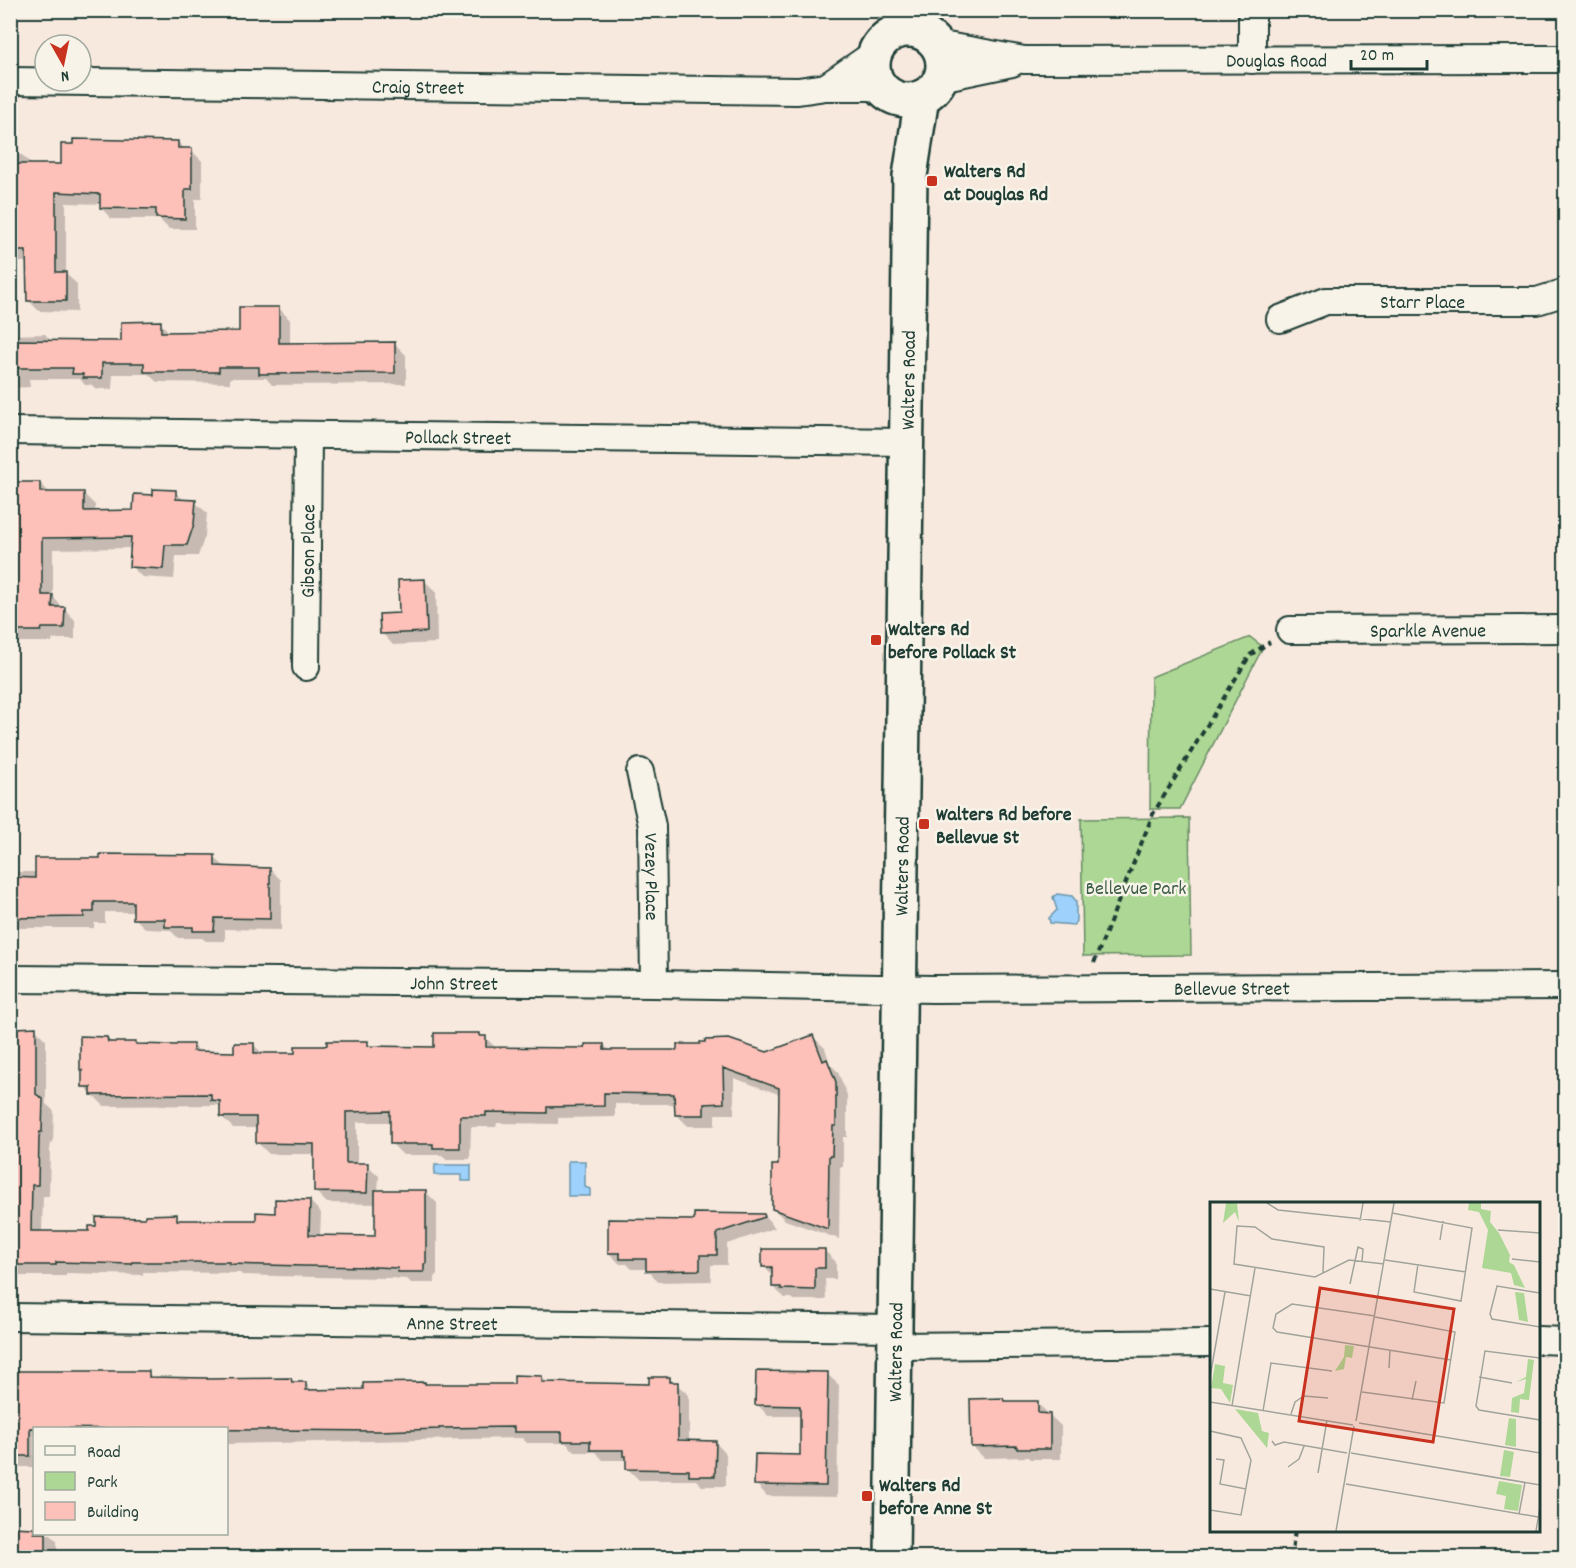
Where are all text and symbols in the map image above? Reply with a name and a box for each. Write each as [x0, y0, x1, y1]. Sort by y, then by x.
north arrow [33, 33, 93, 93]
scale bar [1351, 33, 1428, 71]
text: 20 m [1360, 44, 1394, 69]
street label: Douglas Road [1226, 48, 1327, 77]
text: N [59, 63, 71, 87]
street label: Craig Street [372, 75, 464, 104]
place label: Walters Rd at Douglas Rd [944, 159, 1048, 210]
marker: Walters Rd at Douglas Rd [925, 174, 939, 188]
street label: Starr Place [1380, 290, 1465, 318]
street label: Walters Road [896, 330, 925, 430]
street label: Pollack Street [405, 425, 511, 454]
street label: Gibson Place [296, 504, 324, 598]
place label: Walters Rd before Pollack St [888, 617, 1017, 668]
street label: Sparkle Avenue [1370, 618, 1486, 647]
marker: Walters Rd before Pollack St [869, 633, 883, 647]
place label: Walters Rd before Bellevue St [936, 802, 1072, 853]
street label: Walters Road [889, 816, 919, 916]
marker: Walters Rd before Bellevue St [917, 817, 931, 831]
street label: Vezey Place [635, 833, 664, 921]
park label: Bellevue Park [1085, 876, 1187, 904]
street label: John Street [410, 971, 498, 1000]
street label: Bellevue Street [1174, 976, 1290, 1005]
inset map [1210, 1202, 1540, 1532]
street label: Walters Road [883, 1302, 912, 1402]
street label: Anne Street [406, 1311, 498, 1340]
legend [33, 1427, 228, 1535]
text: Road [87, 1441, 121, 1466]
text: Park [87, 1471, 118, 1496]
place label: Walters Rd before Anne St [879, 1473, 993, 1524]
marker: Walters Rd before Anne St [860, 1489, 874, 1503]
text: Building [87, 1501, 139, 1526]

